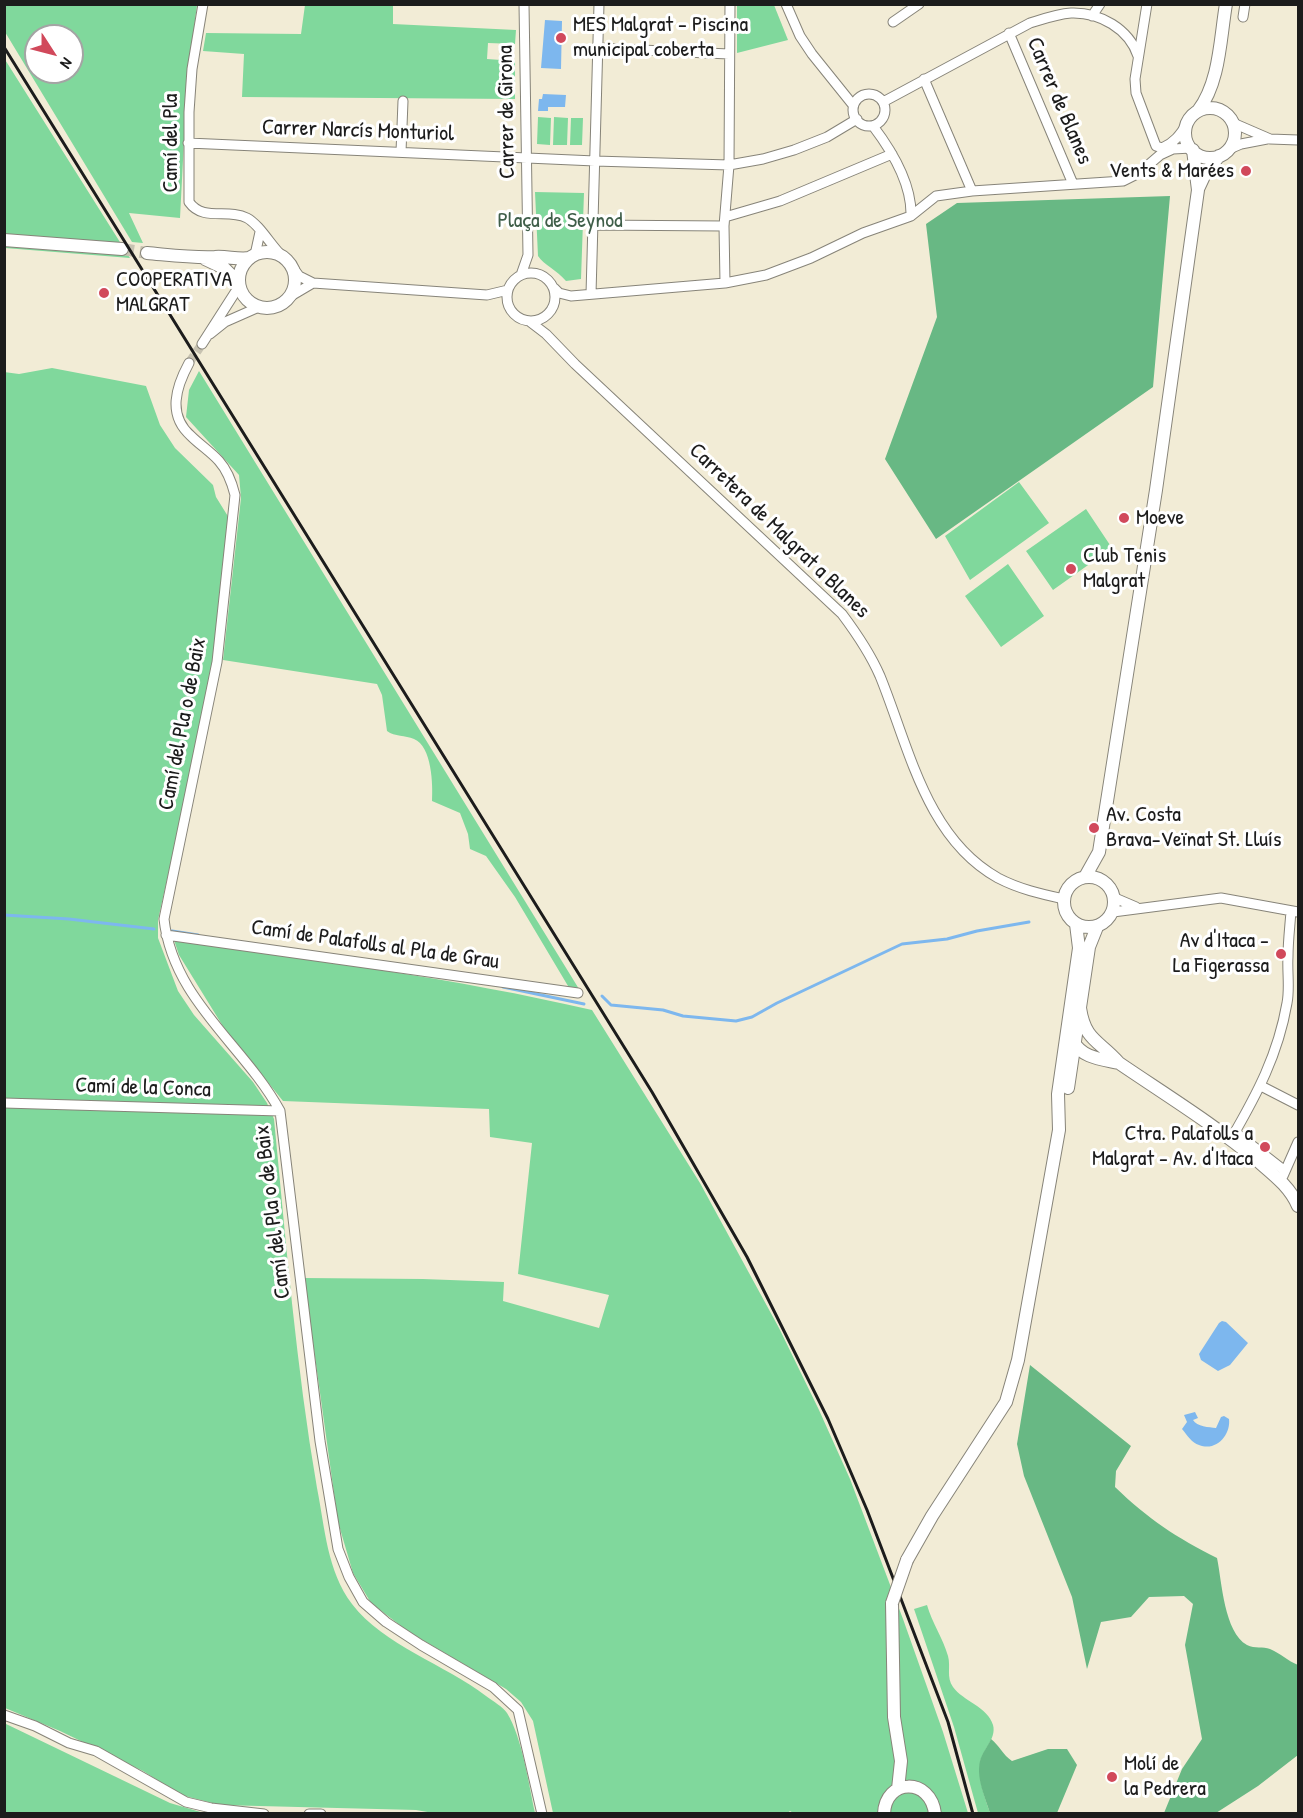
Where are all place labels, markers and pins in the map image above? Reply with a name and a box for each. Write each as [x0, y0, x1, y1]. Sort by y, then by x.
place label: MES Malgrat - Piscina municipal coberta [573, 12, 748, 63]
marker: MES Malgrat - Piscina municipal coberta [554, 31, 568, 45]
place label: Vents & Marées [1109, 158, 1234, 184]
marker: Vents & Marées [1239, 164, 1253, 178]
place label: COOPERATIVA MALGRAT [116, 267, 232, 318]
marker: COOPERATIVA MALGRAT [97, 286, 111, 300]
place label: Moeve [1136, 505, 1184, 531]
marker: Moeve [1117, 511, 1131, 525]
place label: Club Tenis Malgrat [1083, 543, 1166, 594]
marker: Club Tenis Malgrat [1064, 562, 1078, 576]
place label: Av. Costa Brava-Veïnat St. Lluís [1106, 802, 1281, 854]
marker: Av. Costa Brava-Veïnat St. Lluís [1087, 821, 1101, 835]
place label: Av d'Itaca - La Figerassa [1173, 928, 1269, 980]
marker: Av d'Itaca - La Figerassa [1274, 947, 1288, 961]
place label: Ctra. Palafolls a Malgrat - Av. d'Itaca [1092, 1121, 1253, 1172]
marker: Ctra. Palafolls a Malgrat - Av. d'Itaca [1258, 1140, 1272, 1154]
place label: Molí de la Pedrera [1124, 1751, 1206, 1802]
marker: Molí de la Pedrera [1105, 1770, 1119, 1784]

